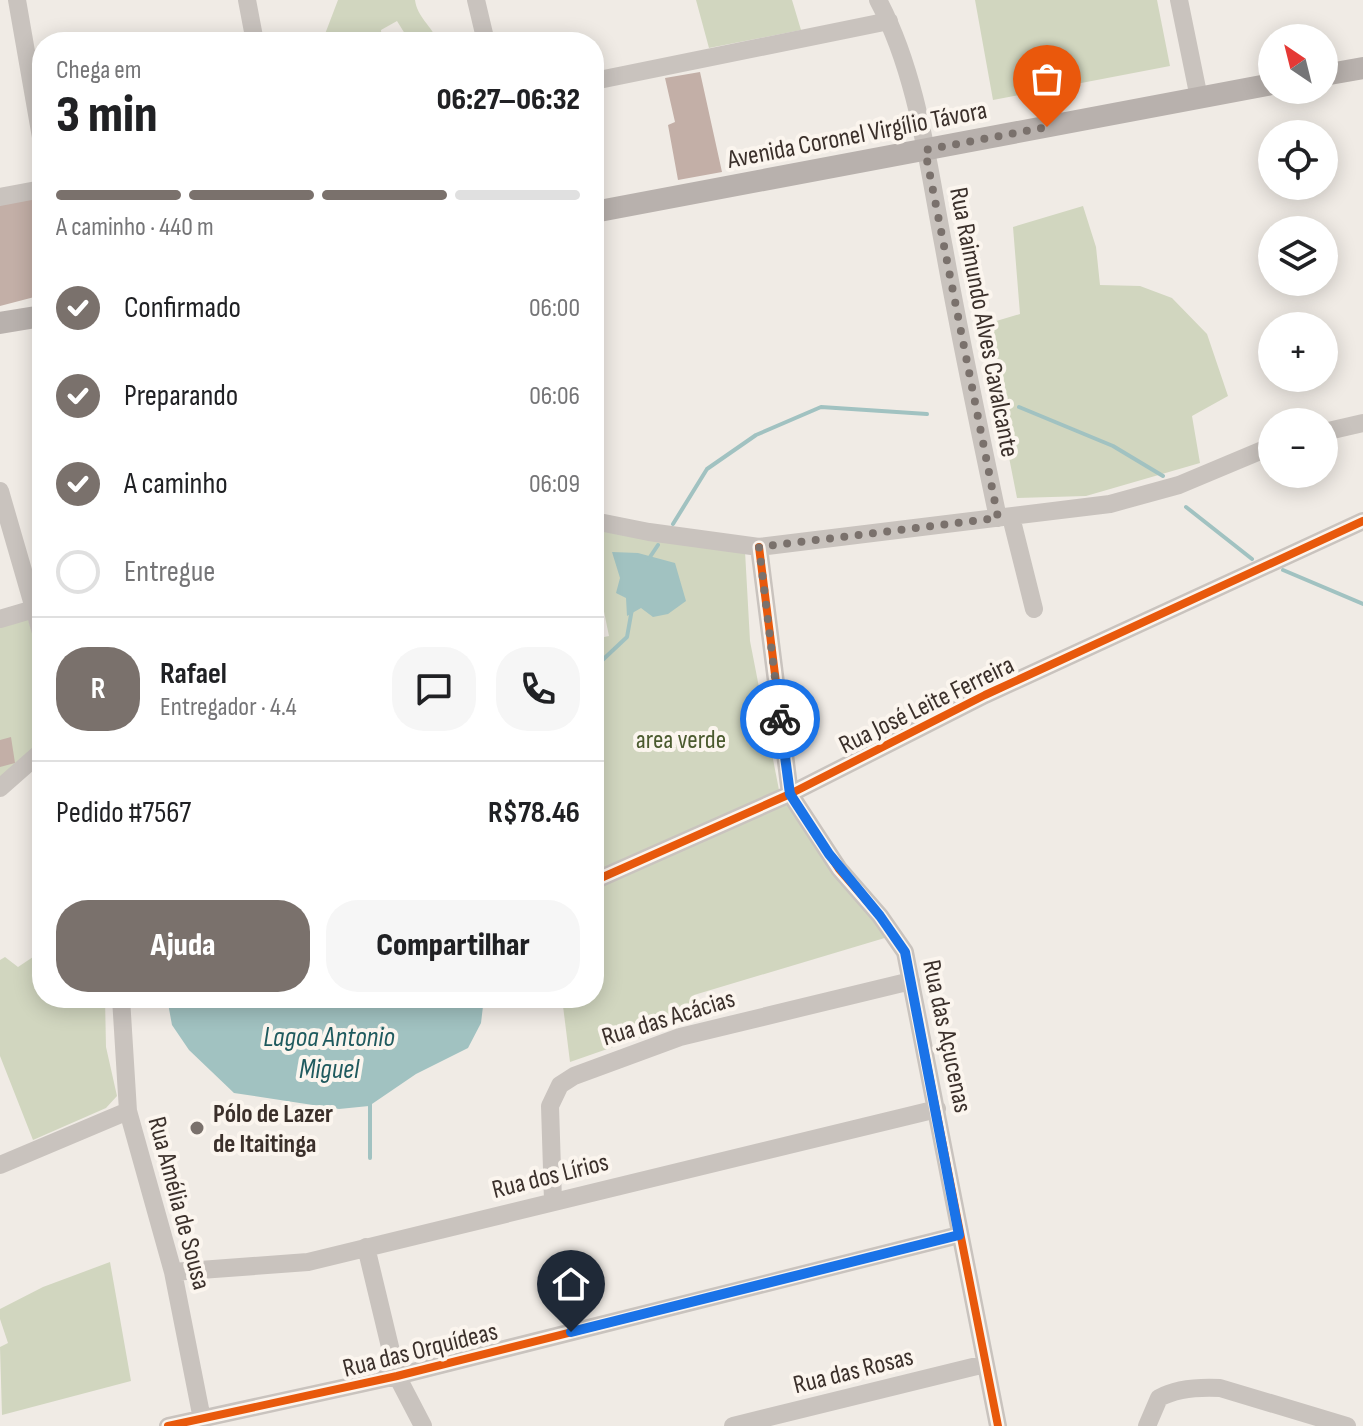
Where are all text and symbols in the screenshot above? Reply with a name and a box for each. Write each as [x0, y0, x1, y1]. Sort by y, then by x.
north arrow [1258, 24, 1338, 104]
map controls [1258, 24, 1338, 488]
pin [1013, 45, 1081, 127]
text: Chega em [56, 55, 142, 86]
icon: bag [1025, 57, 1069, 101]
text: 06:27–06:32 [437, 82, 580, 118]
text: 3 min [56, 84, 158, 147]
street label: Avenida Coronel Virgílio Távora [724, 95, 990, 176]
button: locate [1258, 120, 1338, 200]
street label: Rua Raimundo Alves Cavalcante [942, 185, 1025, 460]
text: A caminho · 440 m [56, 212, 214, 243]
button: layers [1258, 216, 1338, 296]
icon: check [56, 286, 100, 330]
text: Confirmado [124, 290, 241, 326]
text: 06:00 [529, 293, 580, 324]
button: + [1258, 312, 1338, 392]
icon: check [56, 374, 100, 418]
text: Preparando [124, 378, 238, 414]
text: 06:06 [529, 381, 580, 412]
button: − [1258, 408, 1338, 488]
icon: check [56, 462, 100, 506]
text: A caminho [124, 466, 228, 502]
text: 06:09 [529, 469, 580, 500]
text: Entregue [124, 554, 215, 590]
button: chat [392, 647, 476, 731]
button: phone [496, 647, 580, 731]
street label: Rua José Leite Ferreira [834, 650, 1019, 761]
text: Rafael [160, 656, 227, 692]
text: R [91, 671, 105, 707]
courier [740, 679, 820, 759]
text: Entregador · 4.4 [160, 692, 297, 723]
icon: bike [758, 697, 802, 741]
park label: area verde [636, 725, 726, 756]
text: Pedido #7567 [56, 795, 191, 831]
text: R$78.46 [488, 795, 580, 831]
button: Ajuda [56, 900, 310, 992]
button: Compartilhar [326, 900, 580, 992]
street label: Rua das Açucenas [915, 957, 978, 1116]
street label: Rua das Acácias [598, 984, 739, 1053]
water label: Lagoa Antonio Miguel [263, 1021, 395, 1086]
place label: Pólo de Lazer de Itaitinga [213, 1099, 333, 1160]
street label: Rua Amélia de Sousa [141, 1114, 217, 1293]
marker: Pólo de Lazer de Itaitinga [188, 1119, 206, 1137]
street label: Rua dos Lírios [489, 1147, 612, 1206]
pin [537, 1250, 605, 1332]
icon: home [549, 1262, 593, 1306]
street label: Rua das Orquídeas [340, 1316, 501, 1385]
street label: Rua das Rosas [790, 1342, 917, 1401]

